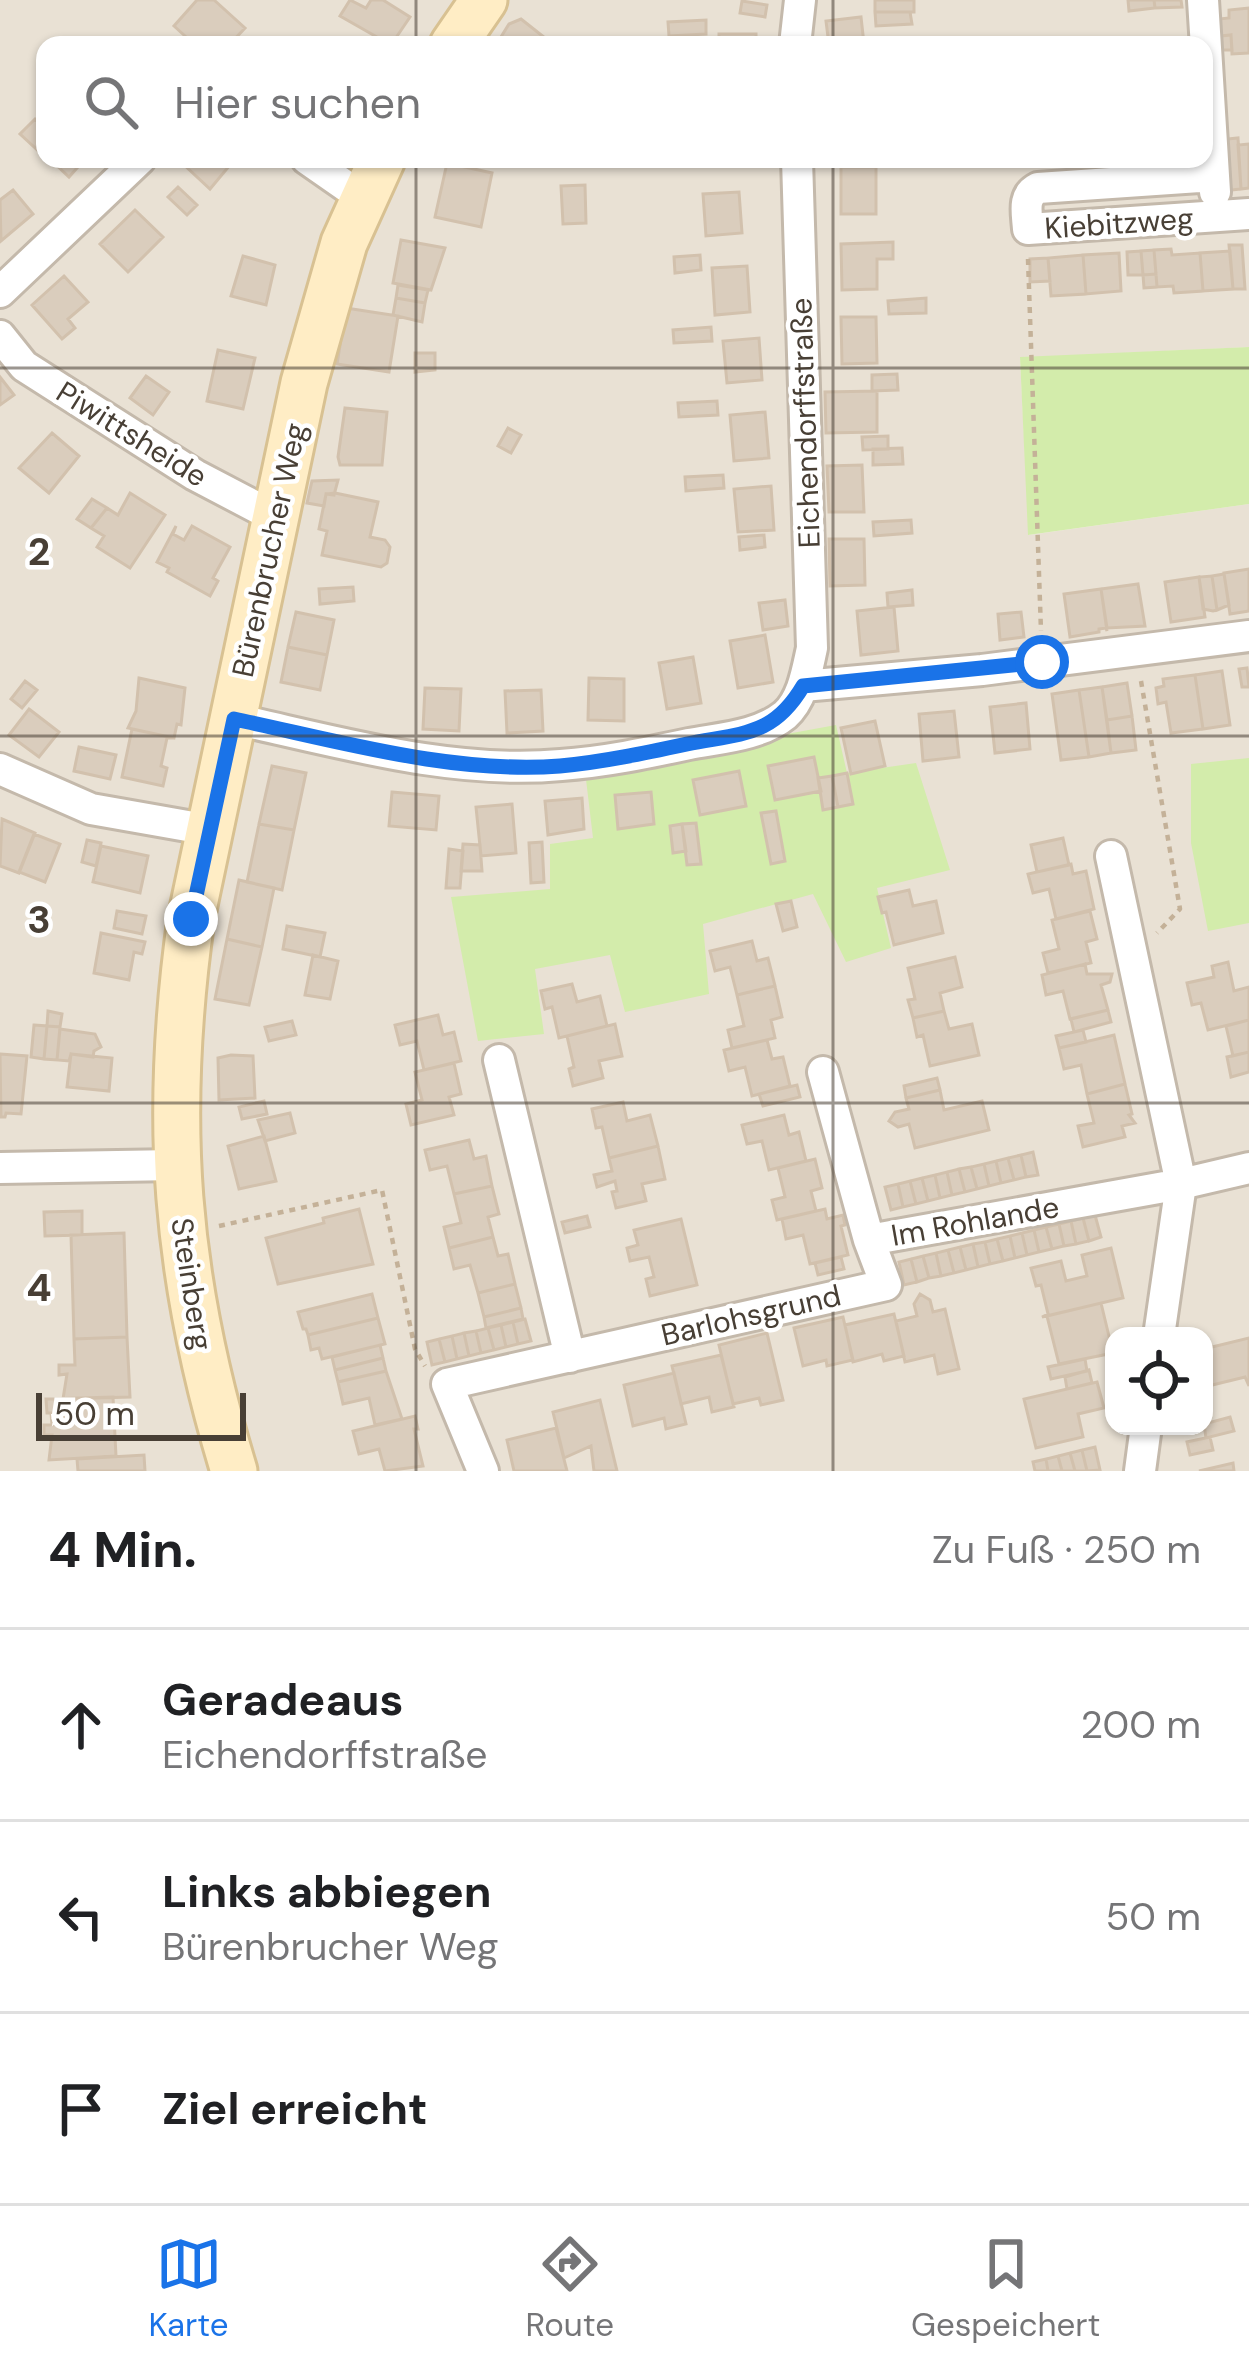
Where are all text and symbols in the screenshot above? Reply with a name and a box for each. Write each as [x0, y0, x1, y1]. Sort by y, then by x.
search box [36, 36, 1213, 168]
icon: search [78, 69, 144, 135]
text: Hier suchen [174, 73, 421, 132]
street label: Kiebitzweg [1043, 198, 1195, 248]
street label: Eichendorffstraße [781, 297, 829, 549]
street label: Piwittsheide [49, 372, 215, 496]
street label: Bürenbrucher Weg [223, 419, 315, 681]
text: 2 [28, 526, 50, 577]
route start [1015, 635, 1069, 689]
route end [164, 892, 218, 946]
text: 3 [27, 894, 51, 945]
street label: Im Rohlande [888, 1187, 1062, 1255]
street label: Steinberg [162, 1215, 222, 1353]
text: 4 [26, 1262, 52, 1313]
street label: Barlohsgrund [657, 1275, 845, 1355]
map controls [1105, 1327, 1213, 1435]
button: locate [1105, 1327, 1213, 1435]
scale bar [36, 1387, 246, 1440]
text: 50 m [54, 1392, 135, 1435]
text: 4 Min. [48, 1516, 197, 1583]
text: Zu Fuß · 250 m [932, 1524, 1201, 1575]
text: Geradeaus [162, 1670, 403, 1729]
icon: ahead [48, 1692, 114, 1758]
text: 200 m [1080, 1699, 1201, 1750]
text: Eichendorffstraße [162, 1729, 488, 1780]
text: Links abbiegen [162, 1862, 492, 1921]
icon: left [48, 1884, 114, 1950]
text: 50 m [1105, 1891, 1201, 1942]
text: Bürenbrucher Weg [162, 1921, 499, 1972]
icon: arrive [48, 2076, 114, 2142]
text: Ziel erreicht [162, 2079, 428, 2138]
tab: Karte [149, 2231, 228, 2346]
tab: Route [526, 2231, 614, 2346]
tab: Gespeichert [911, 2231, 1100, 2346]

